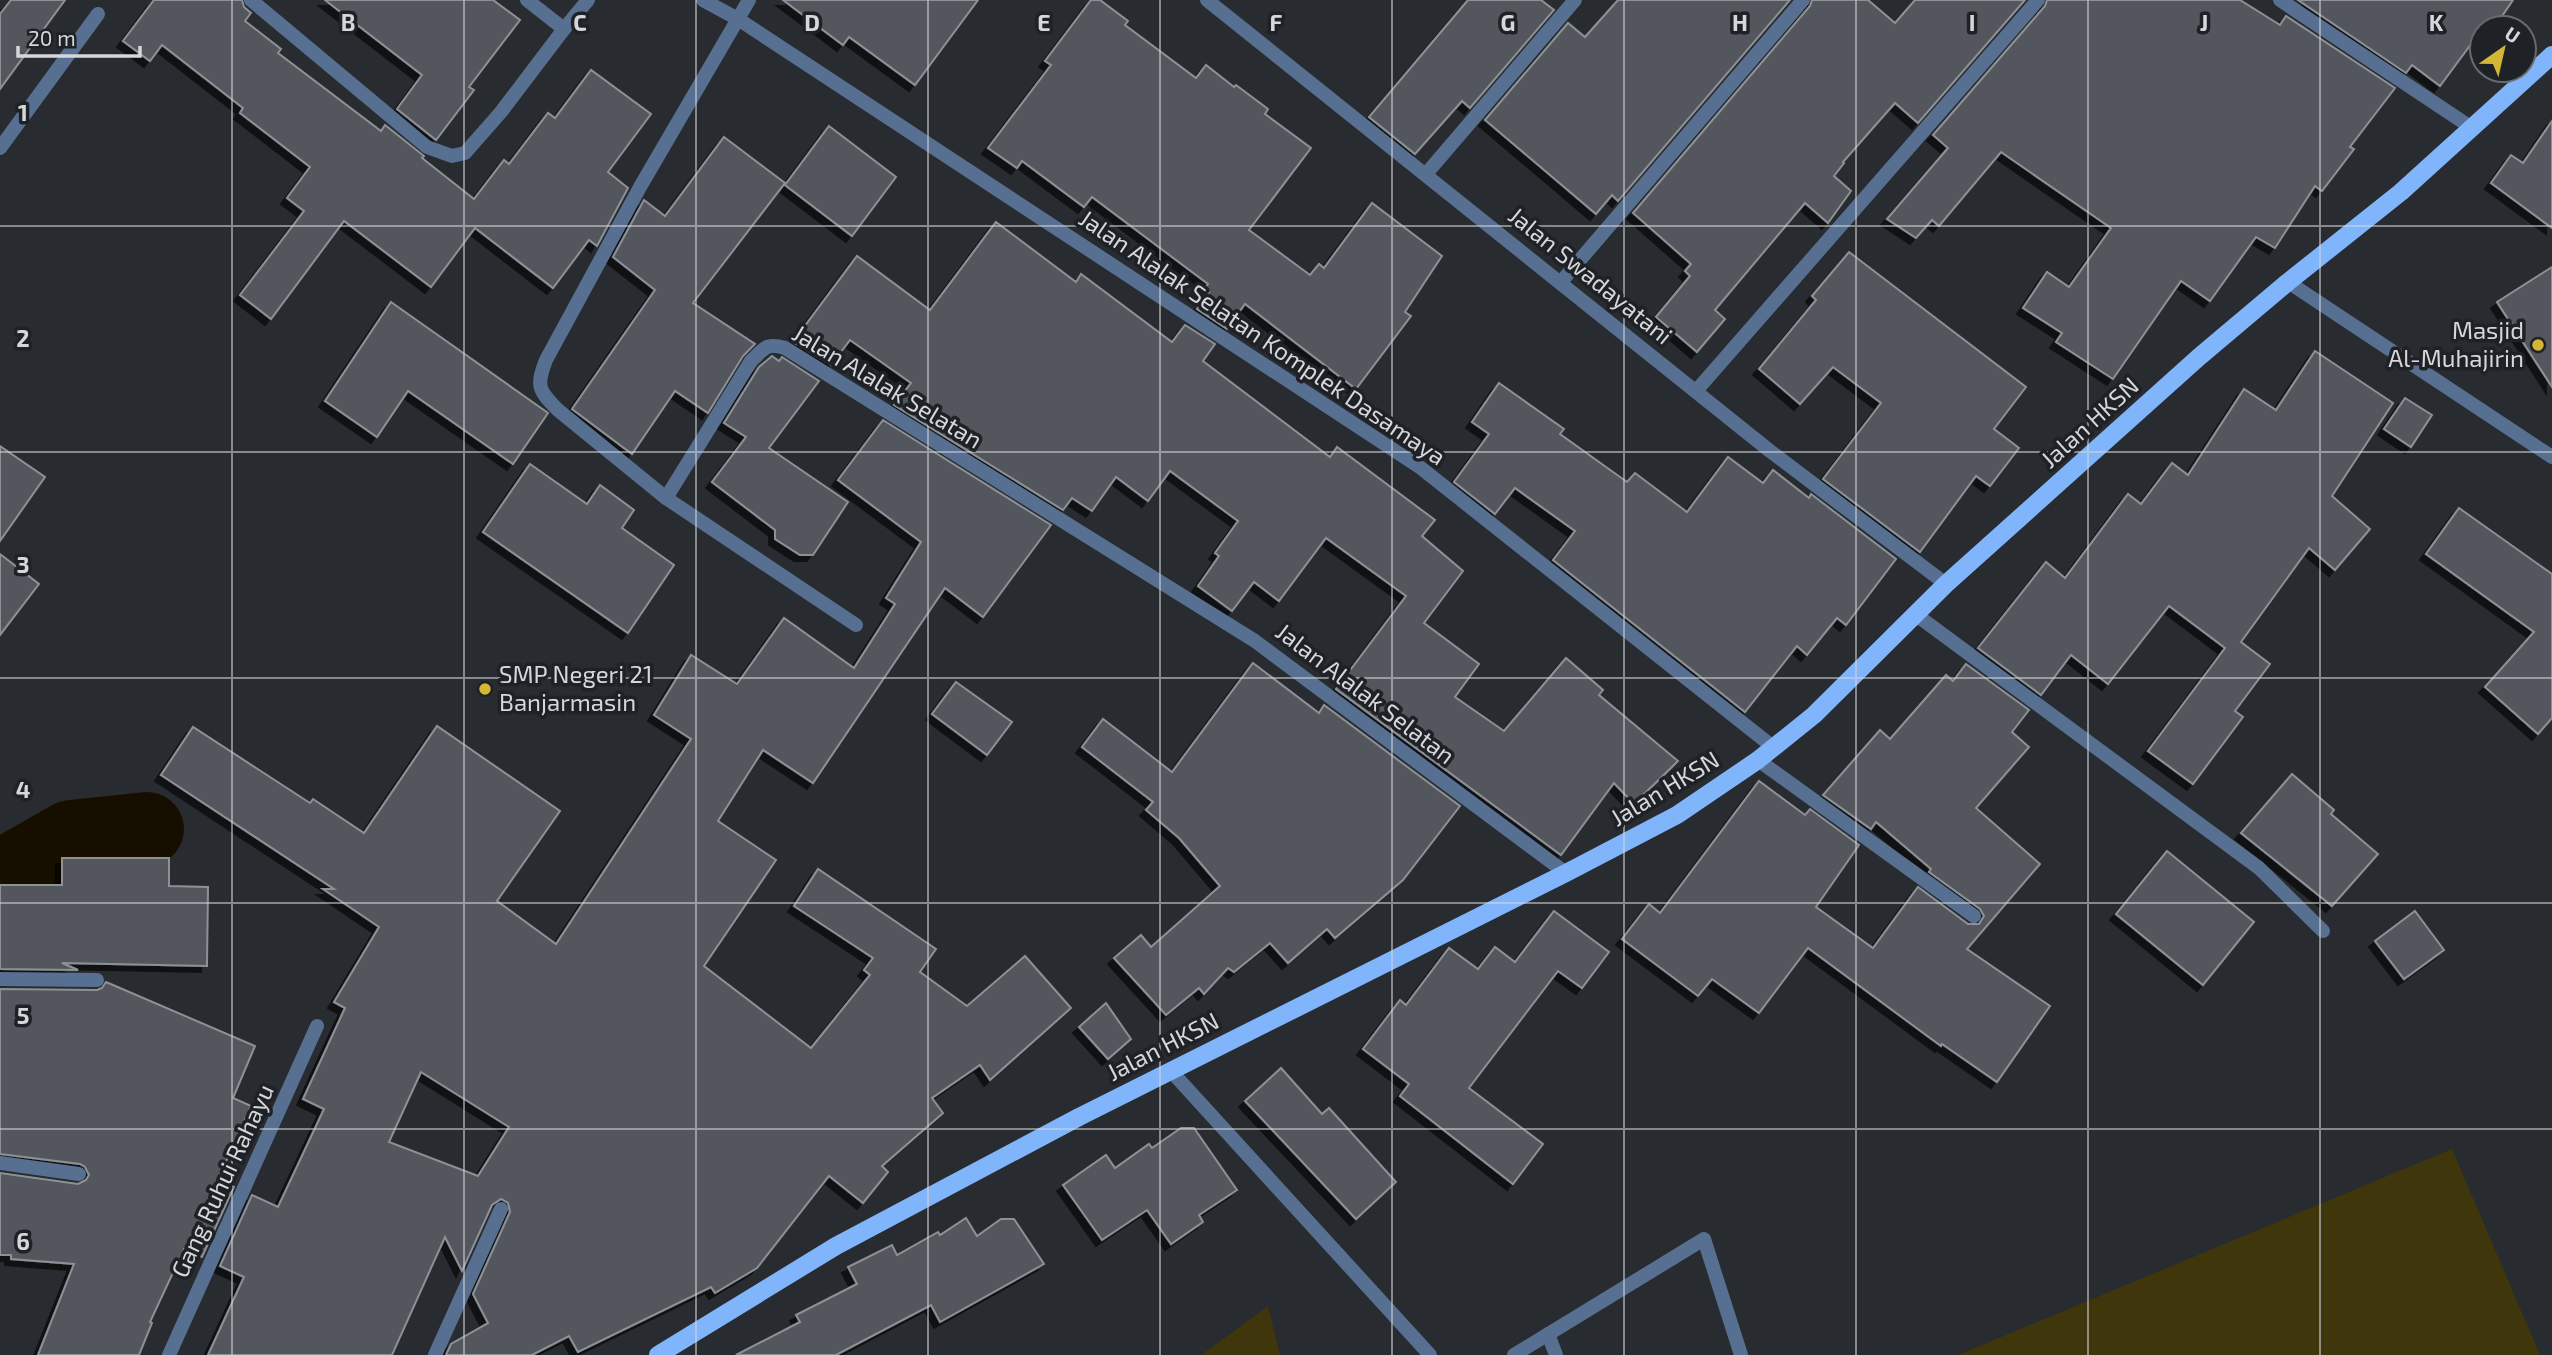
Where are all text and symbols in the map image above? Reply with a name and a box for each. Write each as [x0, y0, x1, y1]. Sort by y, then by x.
text: B [341, 8, 355, 36]
text: C [573, 8, 587, 36]
text: D [804, 8, 820, 36]
text: E [1037, 8, 1051, 36]
text: F [1270, 8, 1283, 36]
text: G [1501, 8, 1515, 36]
text: H [1732, 8, 1748, 36]
text: I [1969, 8, 1975, 36]
text: J [2200, 8, 2208, 36]
text: K [2429, 8, 2444, 36]
scale bar [18, 14, 140, 58]
north arrow [2468, 14, 2538, 84]
text: U [2501, 21, 2525, 48]
text: 20 m [28, 25, 76, 50]
text: 1 [18, 98, 28, 126]
street label: Jalan Swadayatani [1503, 200, 1679, 350]
street label: Jalan Alalak Selatan Komplek Dasamaya [1074, 203, 1452, 471]
place label: Masjid Al-Muhajirin [2388, 315, 2524, 372]
street label: Jalan Alalak Selatan [788, 318, 988, 454]
text: 2 [16, 324, 30, 352]
marker: Masjid Al-Muhajirin [2530, 337, 2546, 353]
street label: Jalan HKSN [2034, 370, 2144, 473]
text: 3 [16, 550, 30, 578]
street label: Jalan Alalak Selatan [1271, 616, 1461, 769]
place label: SMP Negeri 21 Banjarmasin [499, 659, 653, 716]
marker: SMP Negeri 21 Banjarmasin [477, 681, 493, 697]
street label: Jalan HKSN [1605, 744, 1724, 831]
text: 4 [16, 775, 30, 803]
text: 5 [17, 1001, 29, 1029]
street label: Jalan HKSN [1102, 1005, 1223, 1086]
street label: Gang Ruhui Rahayu [164, 1079, 279, 1282]
text: 6 [16, 1227, 30, 1255]

